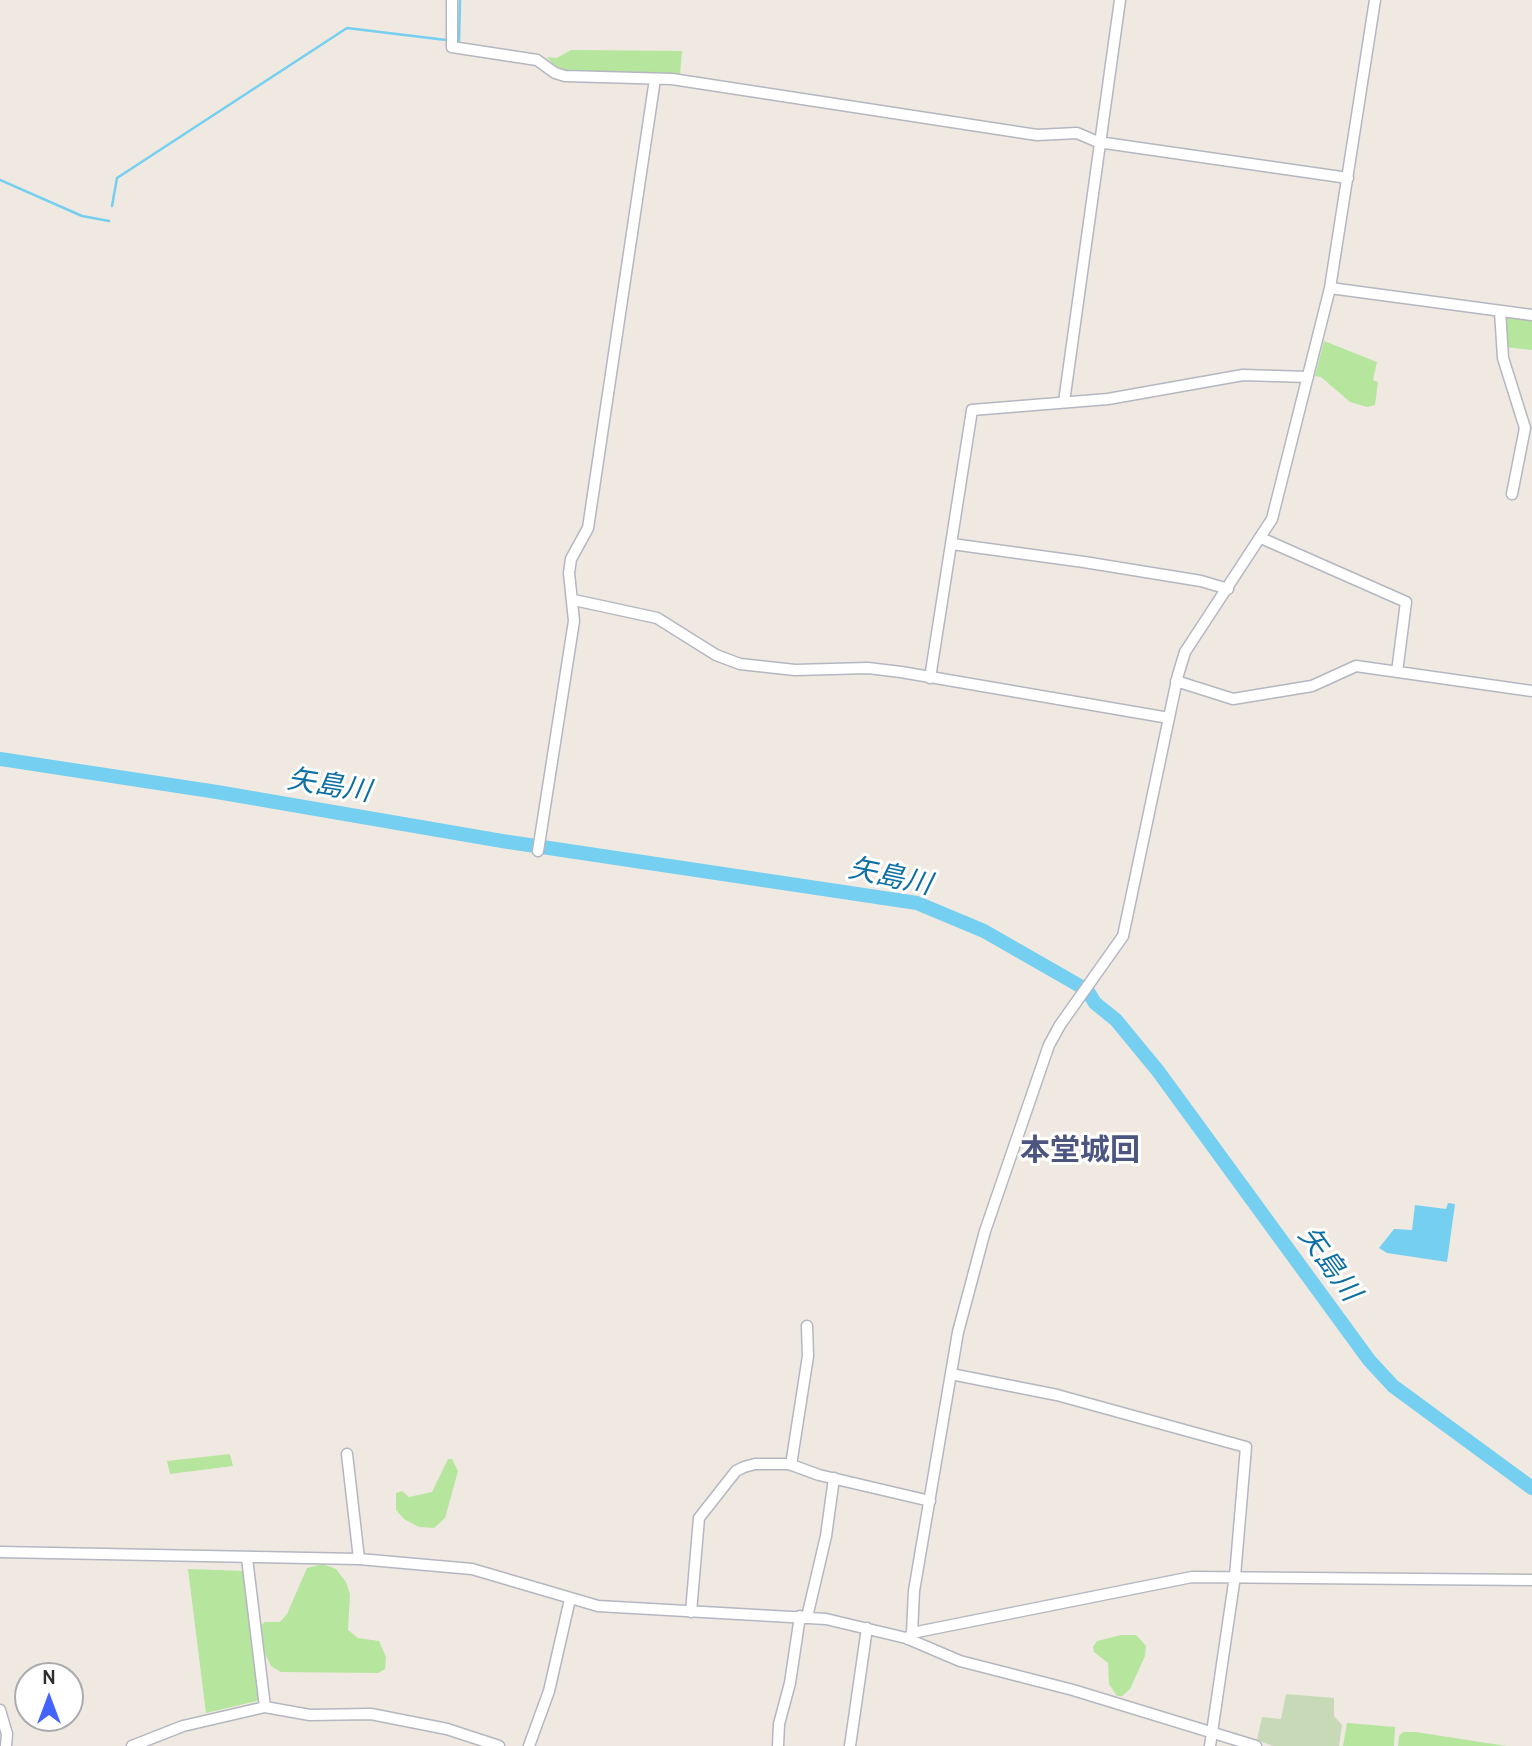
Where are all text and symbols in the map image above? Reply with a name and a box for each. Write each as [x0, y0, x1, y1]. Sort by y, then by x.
water label: 矢島川 [285, 763, 373, 809]
water label: 矢島川 [845, 852, 935, 902]
district label: 本堂城回 [1020, 1133, 1140, 1169]
water label: 矢島川 [1291, 1220, 1367, 1308]
north arrow [14, 1662, 84, 1732]
text: N [42, 1666, 56, 1689]

